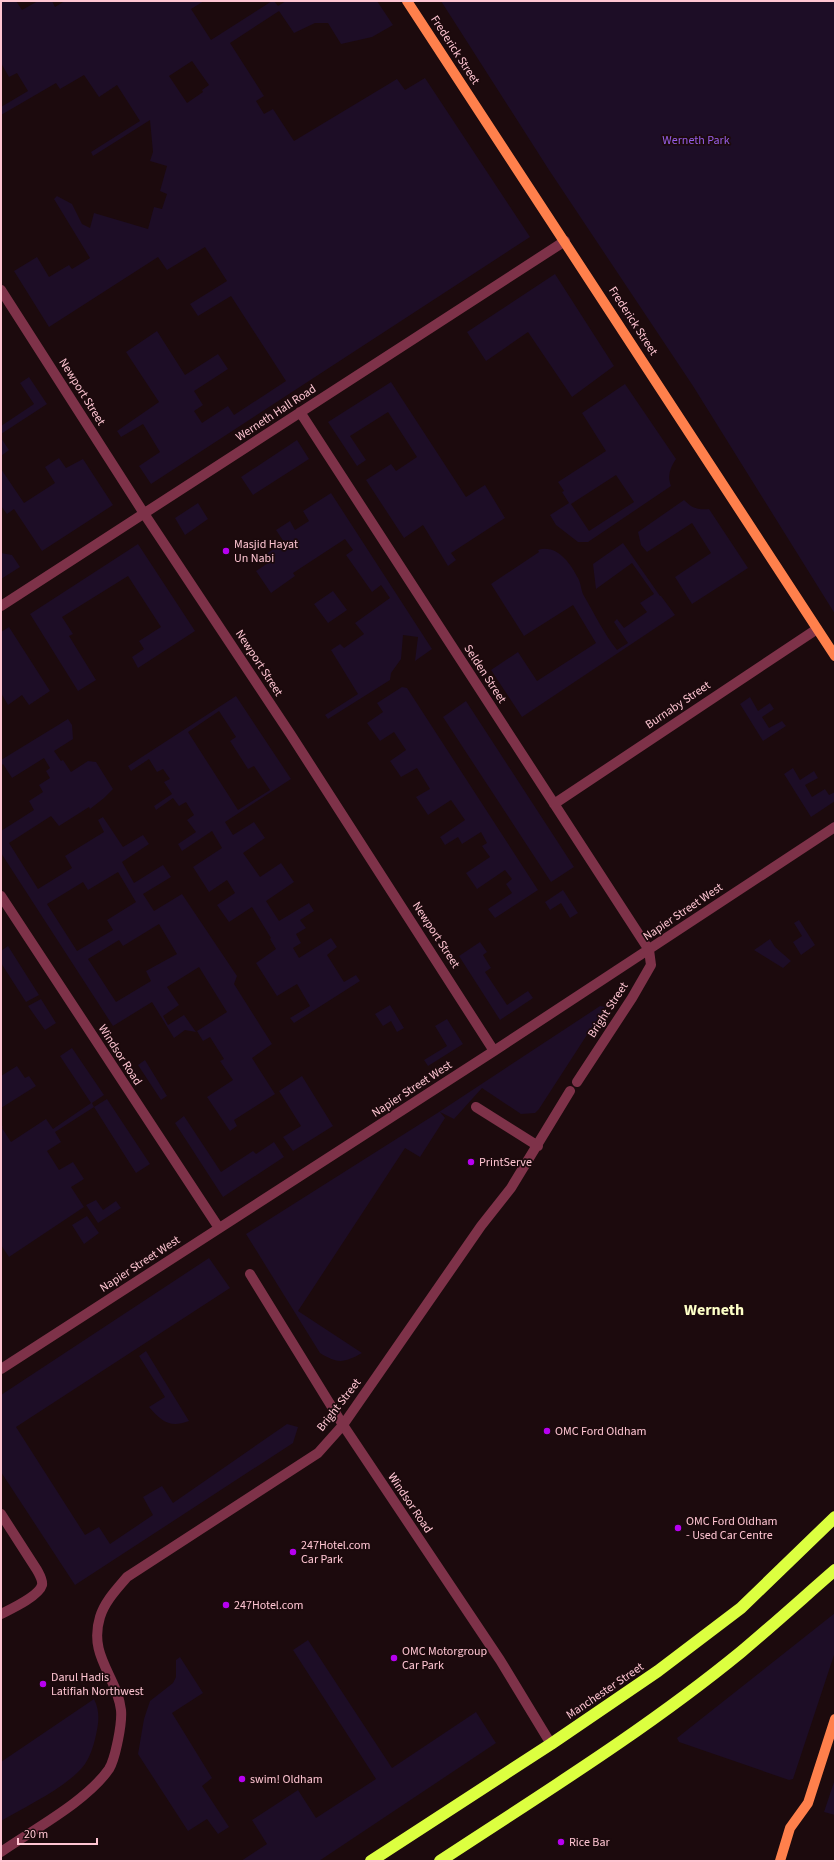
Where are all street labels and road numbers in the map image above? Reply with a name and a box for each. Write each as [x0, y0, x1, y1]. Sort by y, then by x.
street label: Frederick Street [426, 12, 484, 88]
street label: Frederick Street [604, 283, 662, 359]
street label: Newport Street [55, 355, 109, 429]
street label: Werneth Hall Road [232, 381, 320, 445]
street label: Newport Street [231, 626, 287, 700]
street label: Selden Street [460, 641, 510, 707]
street label: Burnaby Street [642, 677, 714, 733]
street label: Napier Street West [640, 879, 726, 945]
street label: Newport Street [408, 898, 464, 972]
street label: Bright Street [584, 979, 632, 1041]
street label: Windsor Road [94, 1021, 146, 1089]
street label: Napier Street West [369, 1057, 455, 1121]
street label: Napier Street West [97, 1232, 183, 1296]
street label: Bright Street [313, 1375, 365, 1435]
street label: Windsor Road [384, 1469, 436, 1537]
street label: Manchester Street [563, 1659, 647, 1723]

